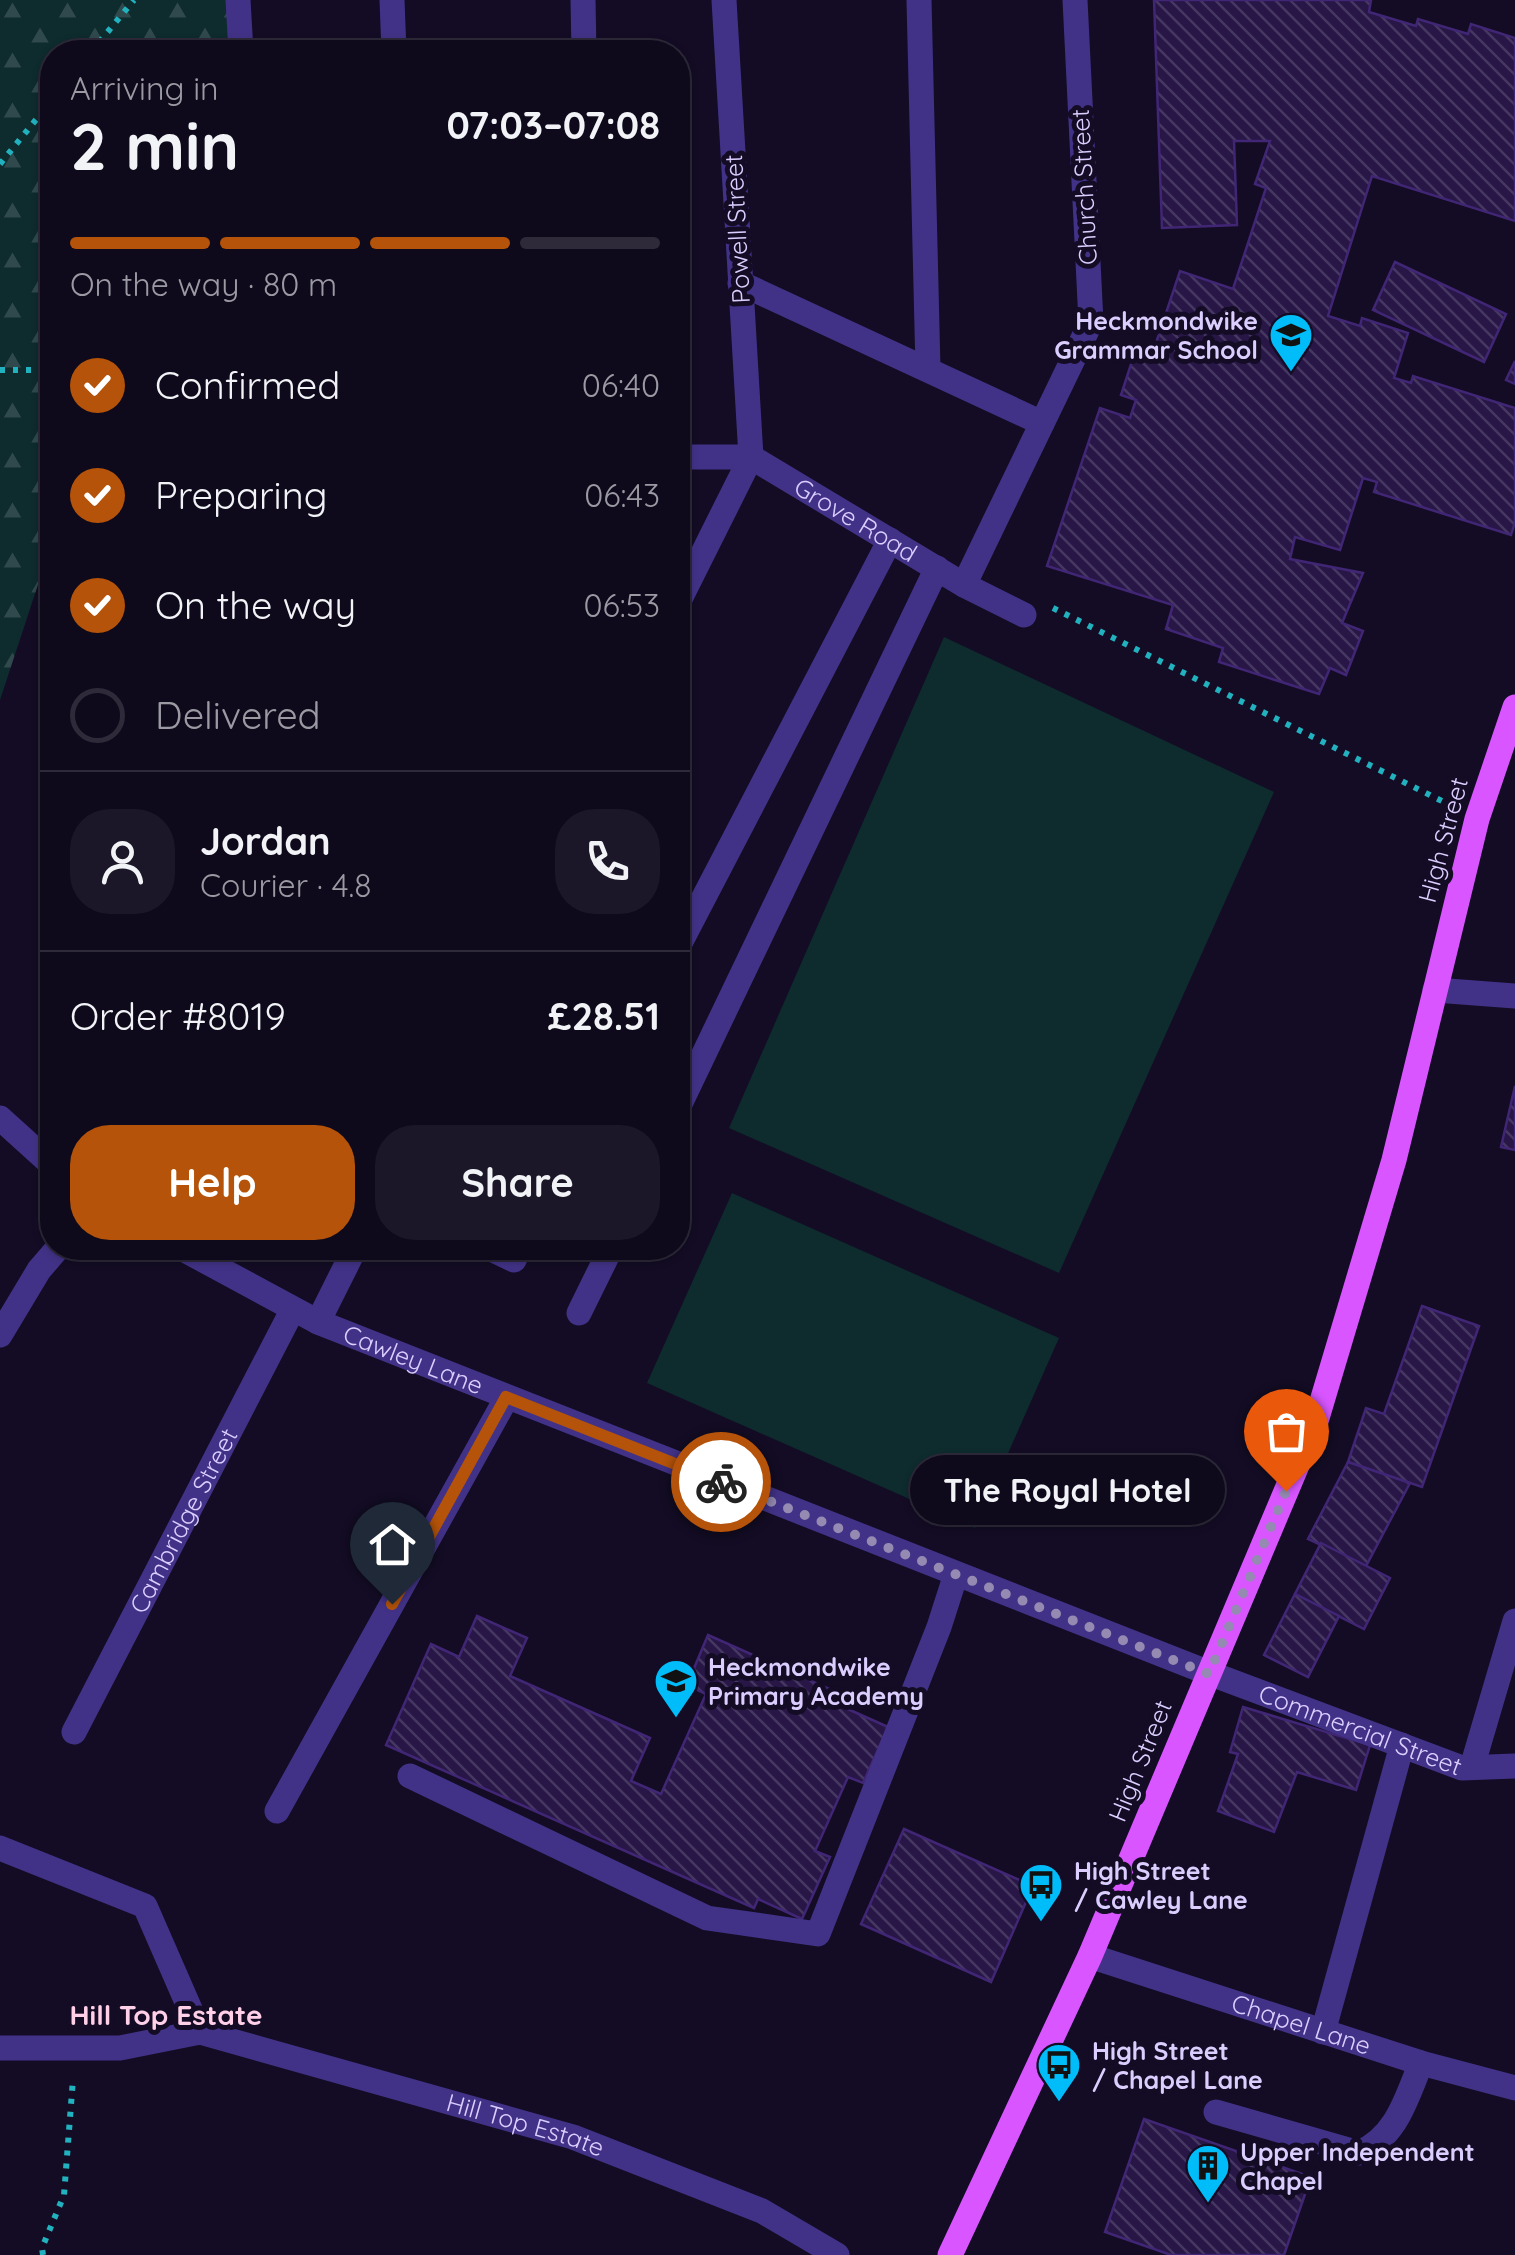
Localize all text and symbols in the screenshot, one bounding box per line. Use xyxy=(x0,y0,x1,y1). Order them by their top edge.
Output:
text: Arriving in xyxy=(70,68,219,108)
text: 07:03–07:08 xyxy=(446,101,660,149)
text: 2 min xyxy=(70,105,239,186)
street label: Church Street xyxy=(1064,108,1103,266)
street label: Powell Street xyxy=(717,154,756,304)
text: On the way · 80 m xyxy=(70,264,337,304)
place label: Heckmondwike Grammar School xyxy=(1054,305,1258,365)
school or university icon: Heckmondwike Grammar School xyxy=(1268,312,1314,373)
icon: check xyxy=(70,358,125,413)
text: Confirmed xyxy=(155,361,340,409)
text: 06:40 xyxy=(582,365,660,405)
icon: check xyxy=(70,468,125,523)
text: Preparing xyxy=(155,471,327,519)
street label: Grove Road xyxy=(789,471,923,568)
text: 06:43 xyxy=(584,475,660,515)
icon: check xyxy=(70,578,125,633)
text: On the way xyxy=(155,581,356,629)
text: 06:53 xyxy=(584,585,660,625)
text: Delivered xyxy=(155,691,321,739)
street label: High Street xyxy=(1411,774,1474,906)
button: person xyxy=(70,809,175,914)
button: phone xyxy=(555,809,660,914)
text: Jordan xyxy=(200,817,331,865)
text: Courier · 4.8 xyxy=(200,865,372,905)
text: Order #8019 xyxy=(70,992,286,1040)
text: £28.51 xyxy=(548,992,660,1040)
button: Help xyxy=(70,1125,355,1240)
button: Share xyxy=(375,1125,660,1240)
street label: Cawley Lane xyxy=(339,1318,488,1401)
pin xyxy=(1244,1389,1329,1492)
icon: bag xyxy=(1259,1404,1314,1459)
street label: Cambridge Street xyxy=(122,1423,244,1618)
courier xyxy=(671,1432,771,1532)
icon: bike xyxy=(694,1455,749,1510)
callout: The Royal Hotel xyxy=(911,1456,1226,1526)
text: The Royal Hotel xyxy=(943,1470,1192,1510)
pin xyxy=(350,1502,435,1605)
icon: home xyxy=(365,1517,420,1572)
place label: Heckmondwike Primary Academy xyxy=(708,1651,924,1711)
school or university icon: Heckmondwike Primary Academy xyxy=(653,1658,699,1719)
street label: Commercial Street xyxy=(1255,1677,1466,1782)
street label: High Street xyxy=(1101,1696,1178,1826)
place label: High Street / Cawley Lane xyxy=(1074,1855,1248,1915)
bus stop icon: High Street / Cawley Lane xyxy=(1018,1862,1064,1923)
street label: Chapel Lane xyxy=(1228,1987,1375,2061)
district label: Hill Top Estate xyxy=(69,1997,263,2032)
place label: High Street / Chapel Lane xyxy=(1092,2035,1263,2095)
bus stop icon: High Street / Chapel Lane xyxy=(1036,2042,1082,2103)
street label: Hill Top Estate xyxy=(443,2086,609,2163)
place label: Upper Independent Chapel xyxy=(1240,2136,1475,2196)
building icon: Upper Independent Chapel xyxy=(1185,2143,1231,2204)

